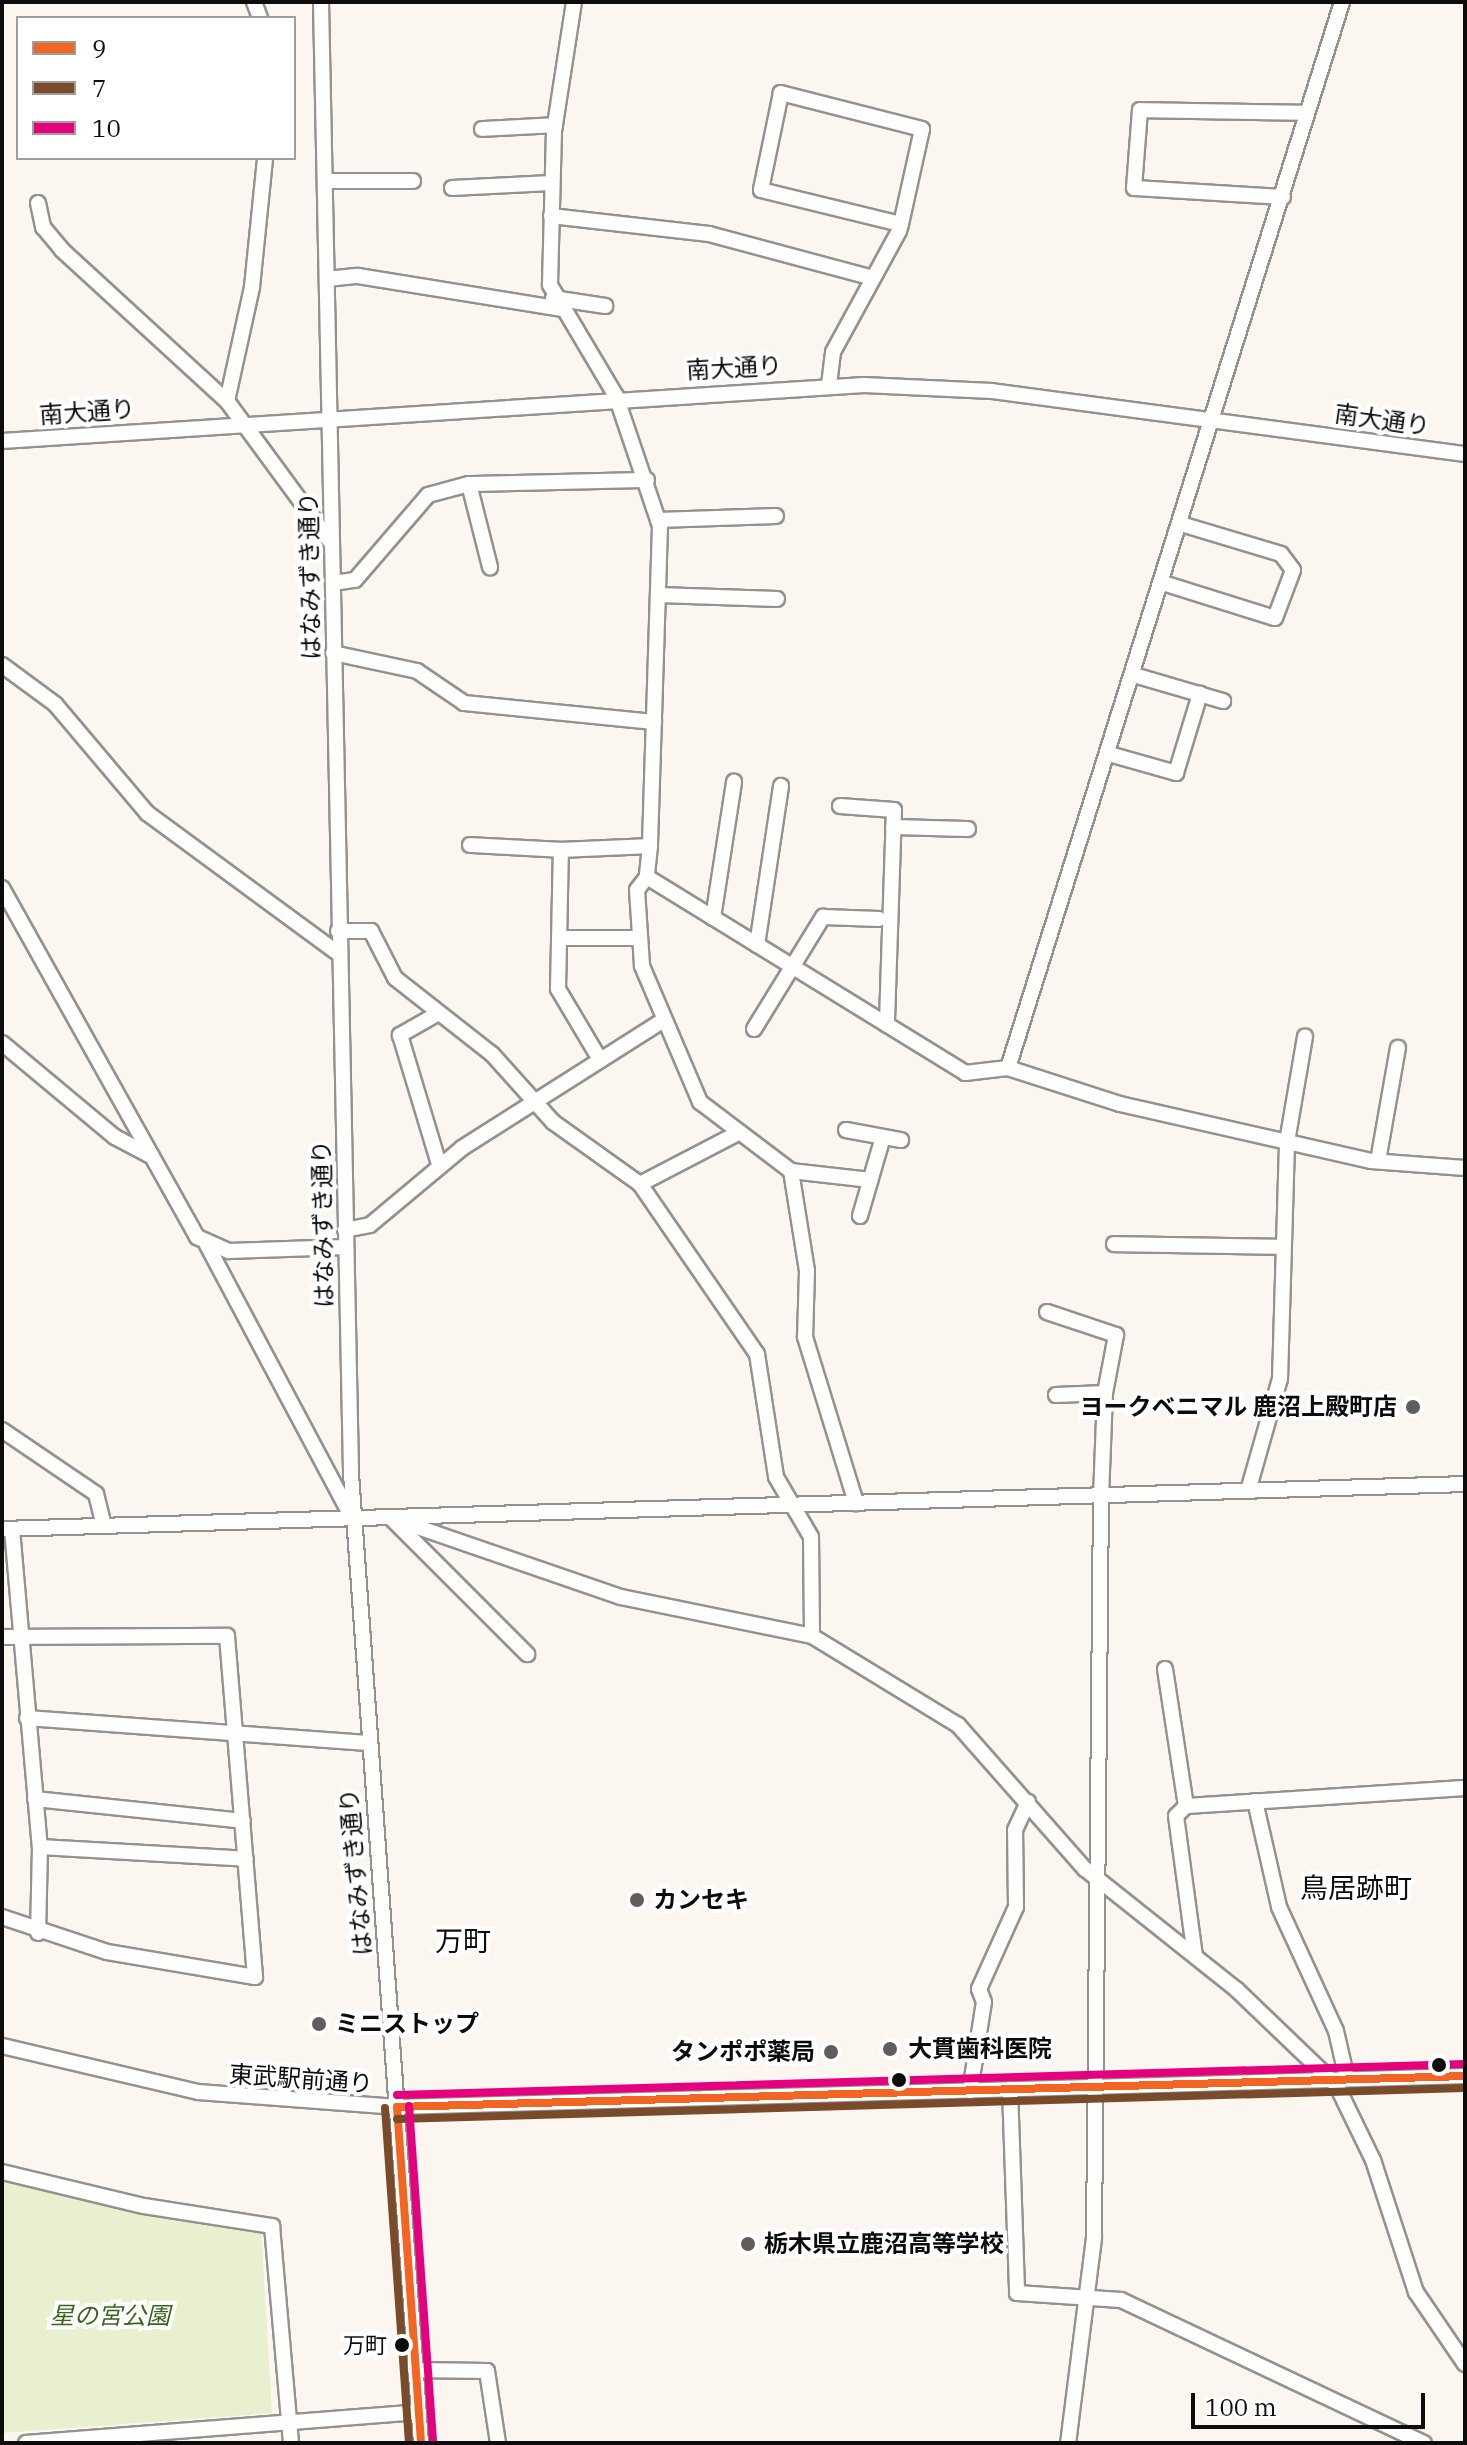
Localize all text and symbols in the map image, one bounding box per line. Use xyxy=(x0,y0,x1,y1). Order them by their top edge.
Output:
legend xyxy=(16,16,296,160)
text: 9 xyxy=(92,32,106,64)
text: 7 xyxy=(92,72,106,104)
text: 10 xyxy=(92,112,121,144)
street label: 南大通り xyxy=(685,351,783,385)
street label: 南大通り xyxy=(38,394,136,430)
street label: 南大通り xyxy=(1332,399,1432,441)
street label: はなみずき通り xyxy=(294,492,326,660)
street label: はなみずき通り xyxy=(307,1140,339,1308)
place label: ヨークベニマル 鹿沼上殿町店 xyxy=(1079,1393,1397,1421)
marker: ヨークベニマル 鹿沼上殿町店 xyxy=(1404,1398,1422,1416)
street label: はなみずき通り xyxy=(334,1787,378,1957)
district label: 鳥居跡町 xyxy=(1300,1871,1412,1905)
place label: カンセキ xyxy=(653,1886,749,1914)
marker: カンセキ xyxy=(628,1891,646,1909)
district label: 万町 xyxy=(435,1924,491,1958)
place label: ミニストップ xyxy=(335,2010,479,2038)
marker: ミニストップ xyxy=(310,2015,328,2033)
place label: 大貫歯科医院 xyxy=(908,2035,1052,2063)
place label: タンポポ薬局 xyxy=(671,2038,815,2066)
marker: 大貫歯科医院 xyxy=(879,2038,901,2060)
marker: タンポポ薬局 xyxy=(822,2043,840,2061)
unlabelled marker xyxy=(1431,2057,1447,2073)
street label: 東武駅前通り xyxy=(228,2060,374,2098)
unlabelled marker xyxy=(891,2072,907,2088)
place label: 栃木県立鹿沼高等学校 xyxy=(764,2230,1004,2258)
marker: 栃木県立鹿沼高等学校 xyxy=(739,2235,757,2253)
park label: 星の宮公園 xyxy=(50,2302,170,2330)
place label: 万町 xyxy=(343,2332,387,2358)
marker: 万町 xyxy=(394,2337,410,2353)
scale bar xyxy=(1195,2377,1429,2427)
text: 100 m xyxy=(1205,2391,1277,2423)

